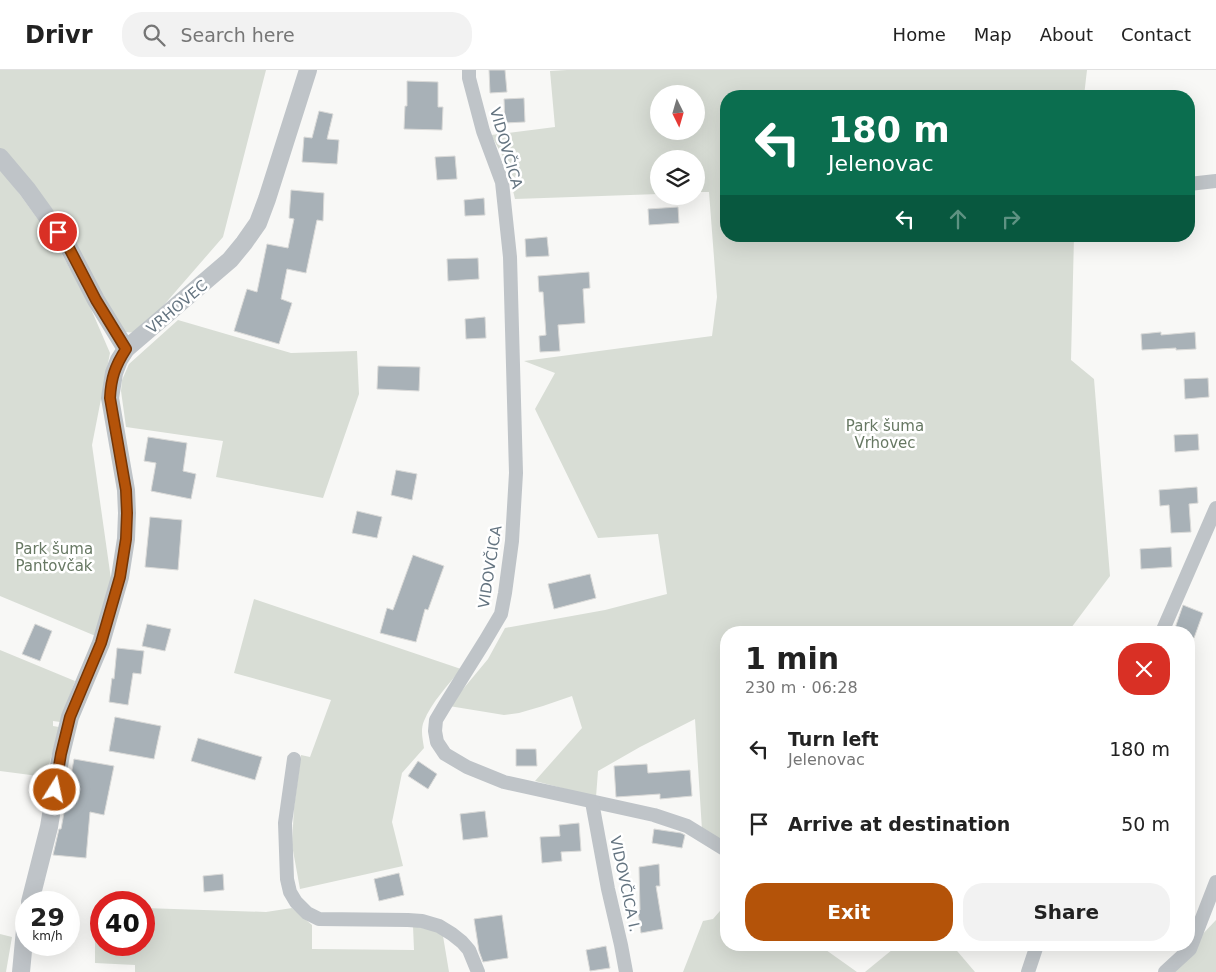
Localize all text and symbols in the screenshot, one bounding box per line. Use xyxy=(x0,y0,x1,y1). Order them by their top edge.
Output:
search box xyxy=(122,12,472,57)
text: Drivr xyxy=(25,21,92,49)
icon: search xyxy=(140,21,168,49)
text: Search here xyxy=(180,24,295,46)
text: Home xyxy=(893,24,946,45)
text: Map xyxy=(974,24,1012,45)
text: About xyxy=(1040,24,1093,45)
text: Contact xyxy=(1121,24,1191,45)
north arrow xyxy=(650,85,705,140)
map controls xyxy=(650,85,705,205)
street label: VIDOVČICA xyxy=(486,105,527,191)
icon: left xyxy=(745,110,810,175)
text: 180 m xyxy=(828,110,950,150)
button: layers xyxy=(650,150,705,205)
text: Jelenovac xyxy=(828,151,934,176)
icon: left xyxy=(891,205,919,233)
icon: ahead xyxy=(944,205,972,233)
icon: right xyxy=(997,205,1025,233)
pin xyxy=(37,211,79,253)
icon: arrive xyxy=(44,218,72,246)
street label: VRHOVEC xyxy=(143,276,211,338)
park label: Park šuma Vrhovec xyxy=(846,417,924,452)
street label: VIDOVČICA xyxy=(474,523,506,610)
park label: Park šuma Pantovčak xyxy=(15,540,93,575)
text: 1 min xyxy=(745,641,839,676)
button: close xyxy=(1118,643,1170,695)
text: 230 m · 06:28 xyxy=(745,678,858,697)
text: Turn left xyxy=(788,728,879,750)
icon: left xyxy=(745,735,773,763)
text: 180 m xyxy=(1109,738,1170,760)
text: Jelenovac xyxy=(788,750,865,769)
position arrow xyxy=(28,763,80,815)
icon: arrive xyxy=(745,810,773,838)
text: Arrive at destination xyxy=(788,813,1010,835)
text: 50 m xyxy=(1121,813,1170,835)
street label: VIDOVČICA I. xyxy=(606,834,645,934)
button: Exit xyxy=(745,883,953,941)
button: Share xyxy=(963,883,1170,941)
speed limit sign: 40 xyxy=(90,891,155,956)
text: 29 xyxy=(30,903,65,932)
text: km/h xyxy=(32,929,63,943)

